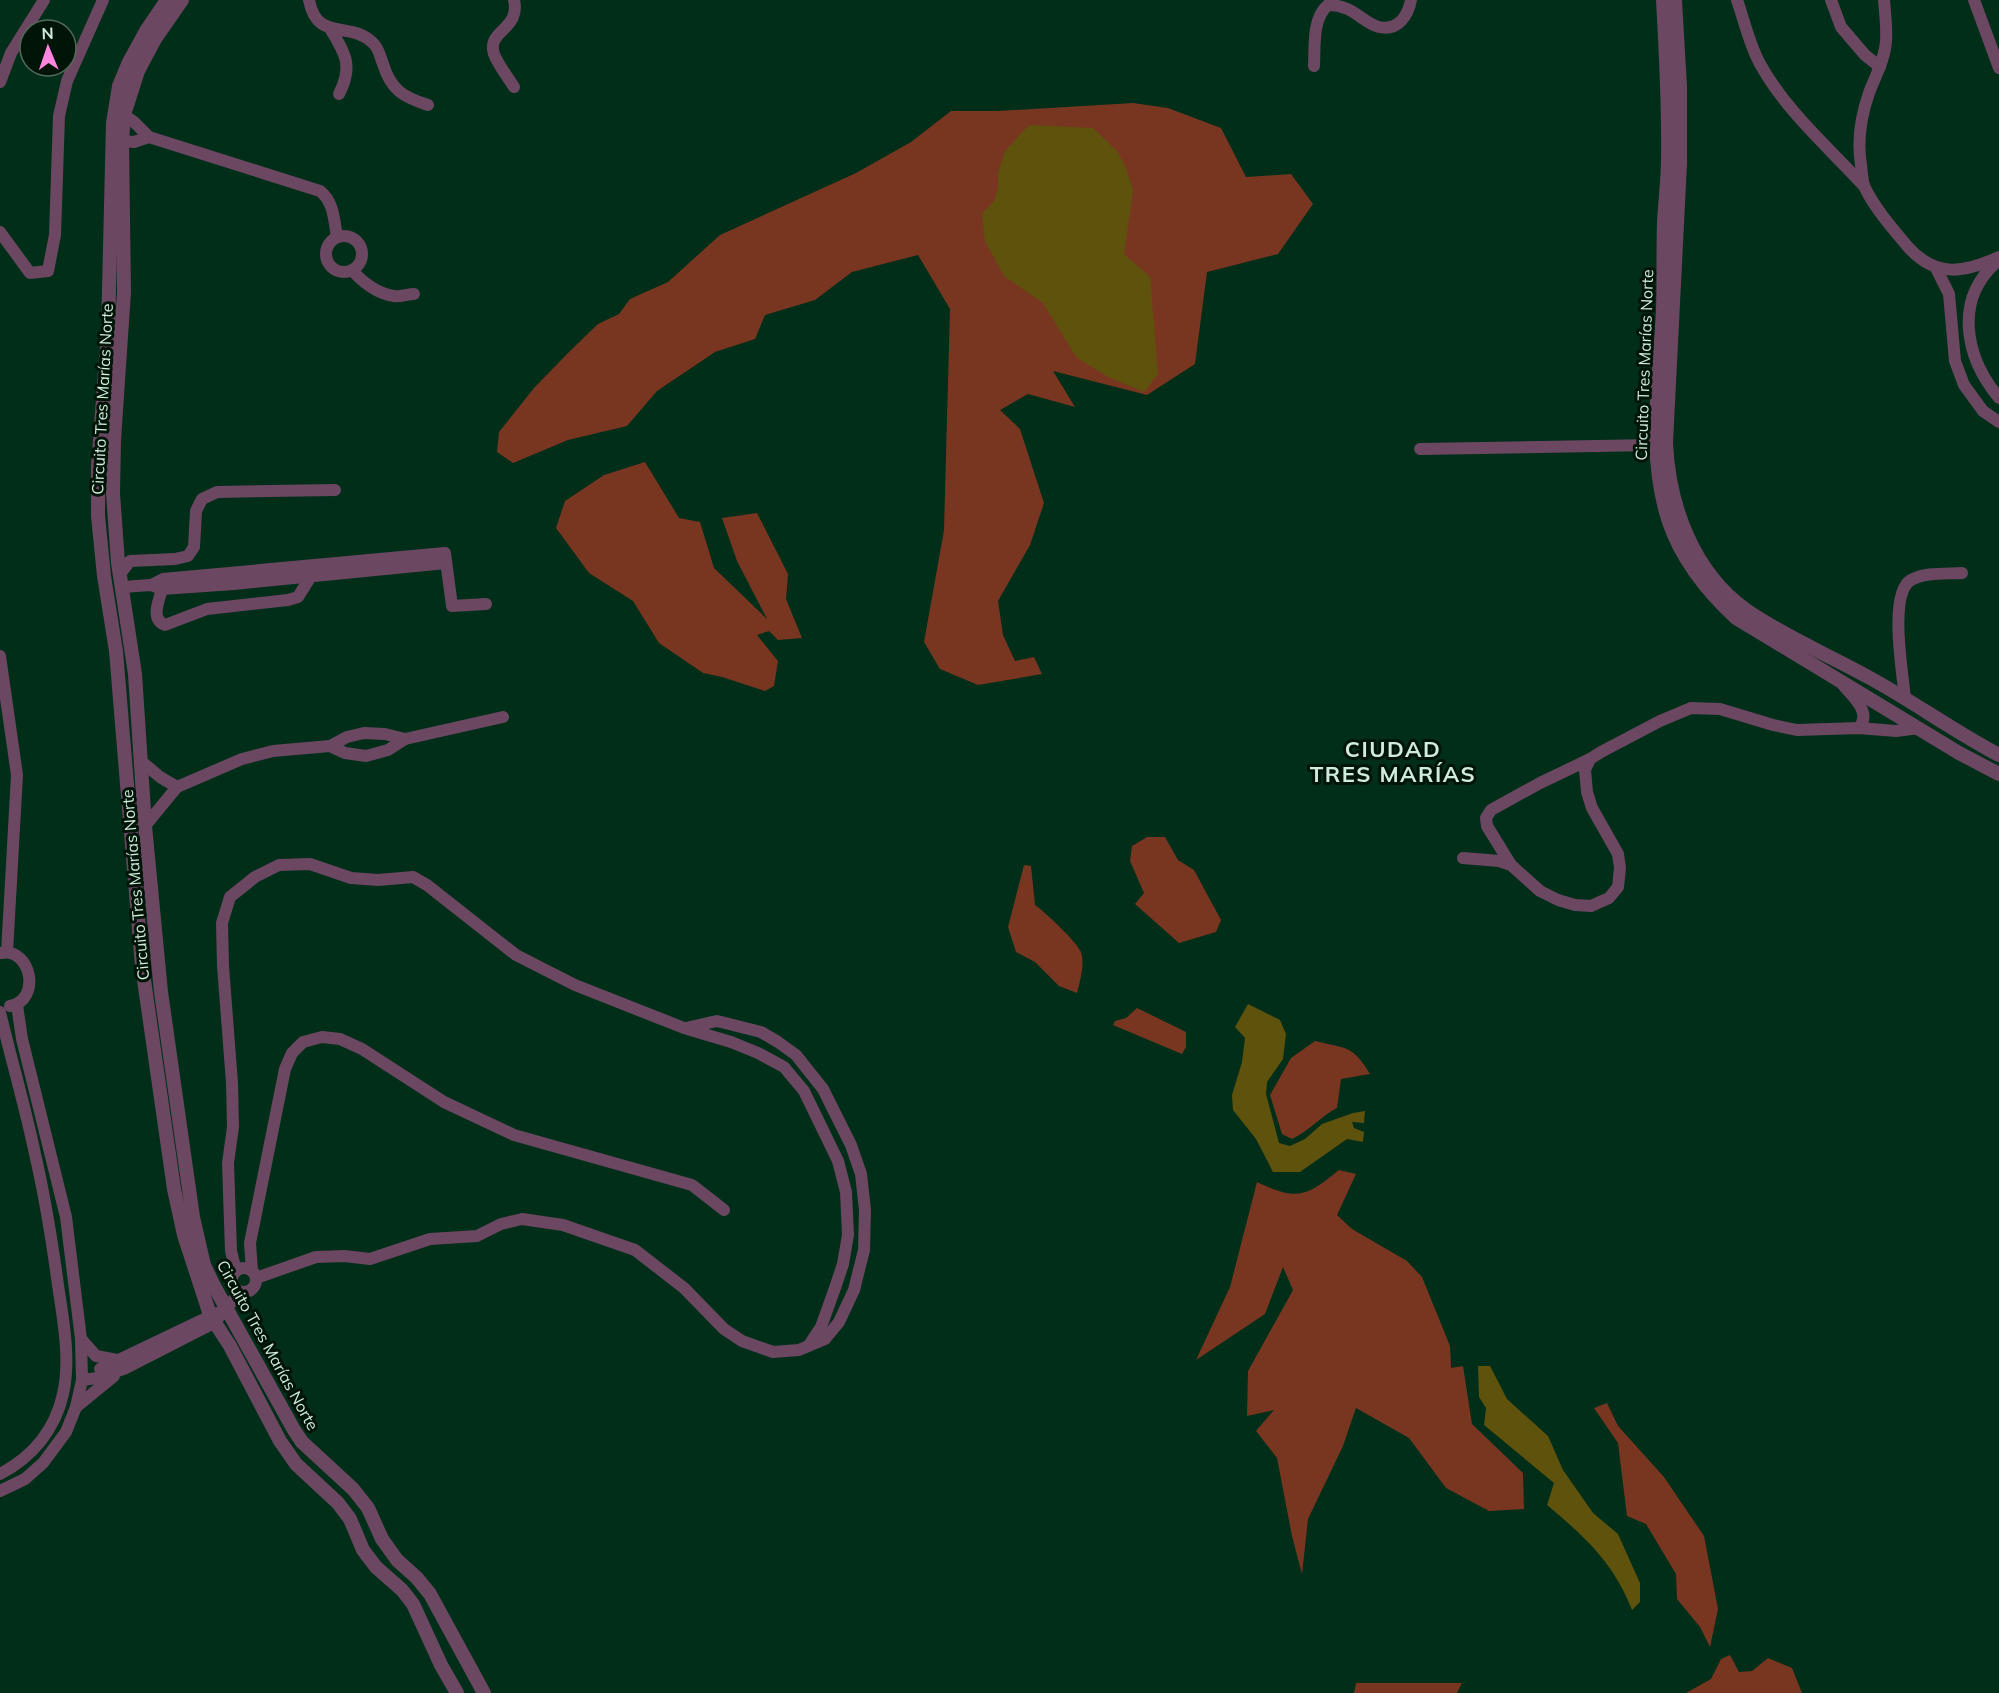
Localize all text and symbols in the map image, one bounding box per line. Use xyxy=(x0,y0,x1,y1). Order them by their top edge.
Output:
north arrow xyxy=(18,18,78,78)
text: N xyxy=(41,23,54,43)
street label: Circuito Tres Marías Norte xyxy=(1631,269,1657,461)
street label: Circuito Tres Marías Norte xyxy=(87,303,117,495)
district label: CIUDAD TRES MARÍAS xyxy=(1310,735,1476,788)
street label: Circuito Tres Marías Norte xyxy=(117,789,153,981)
street label: Circuito Tres Marías Norte xyxy=(213,1256,323,1434)

